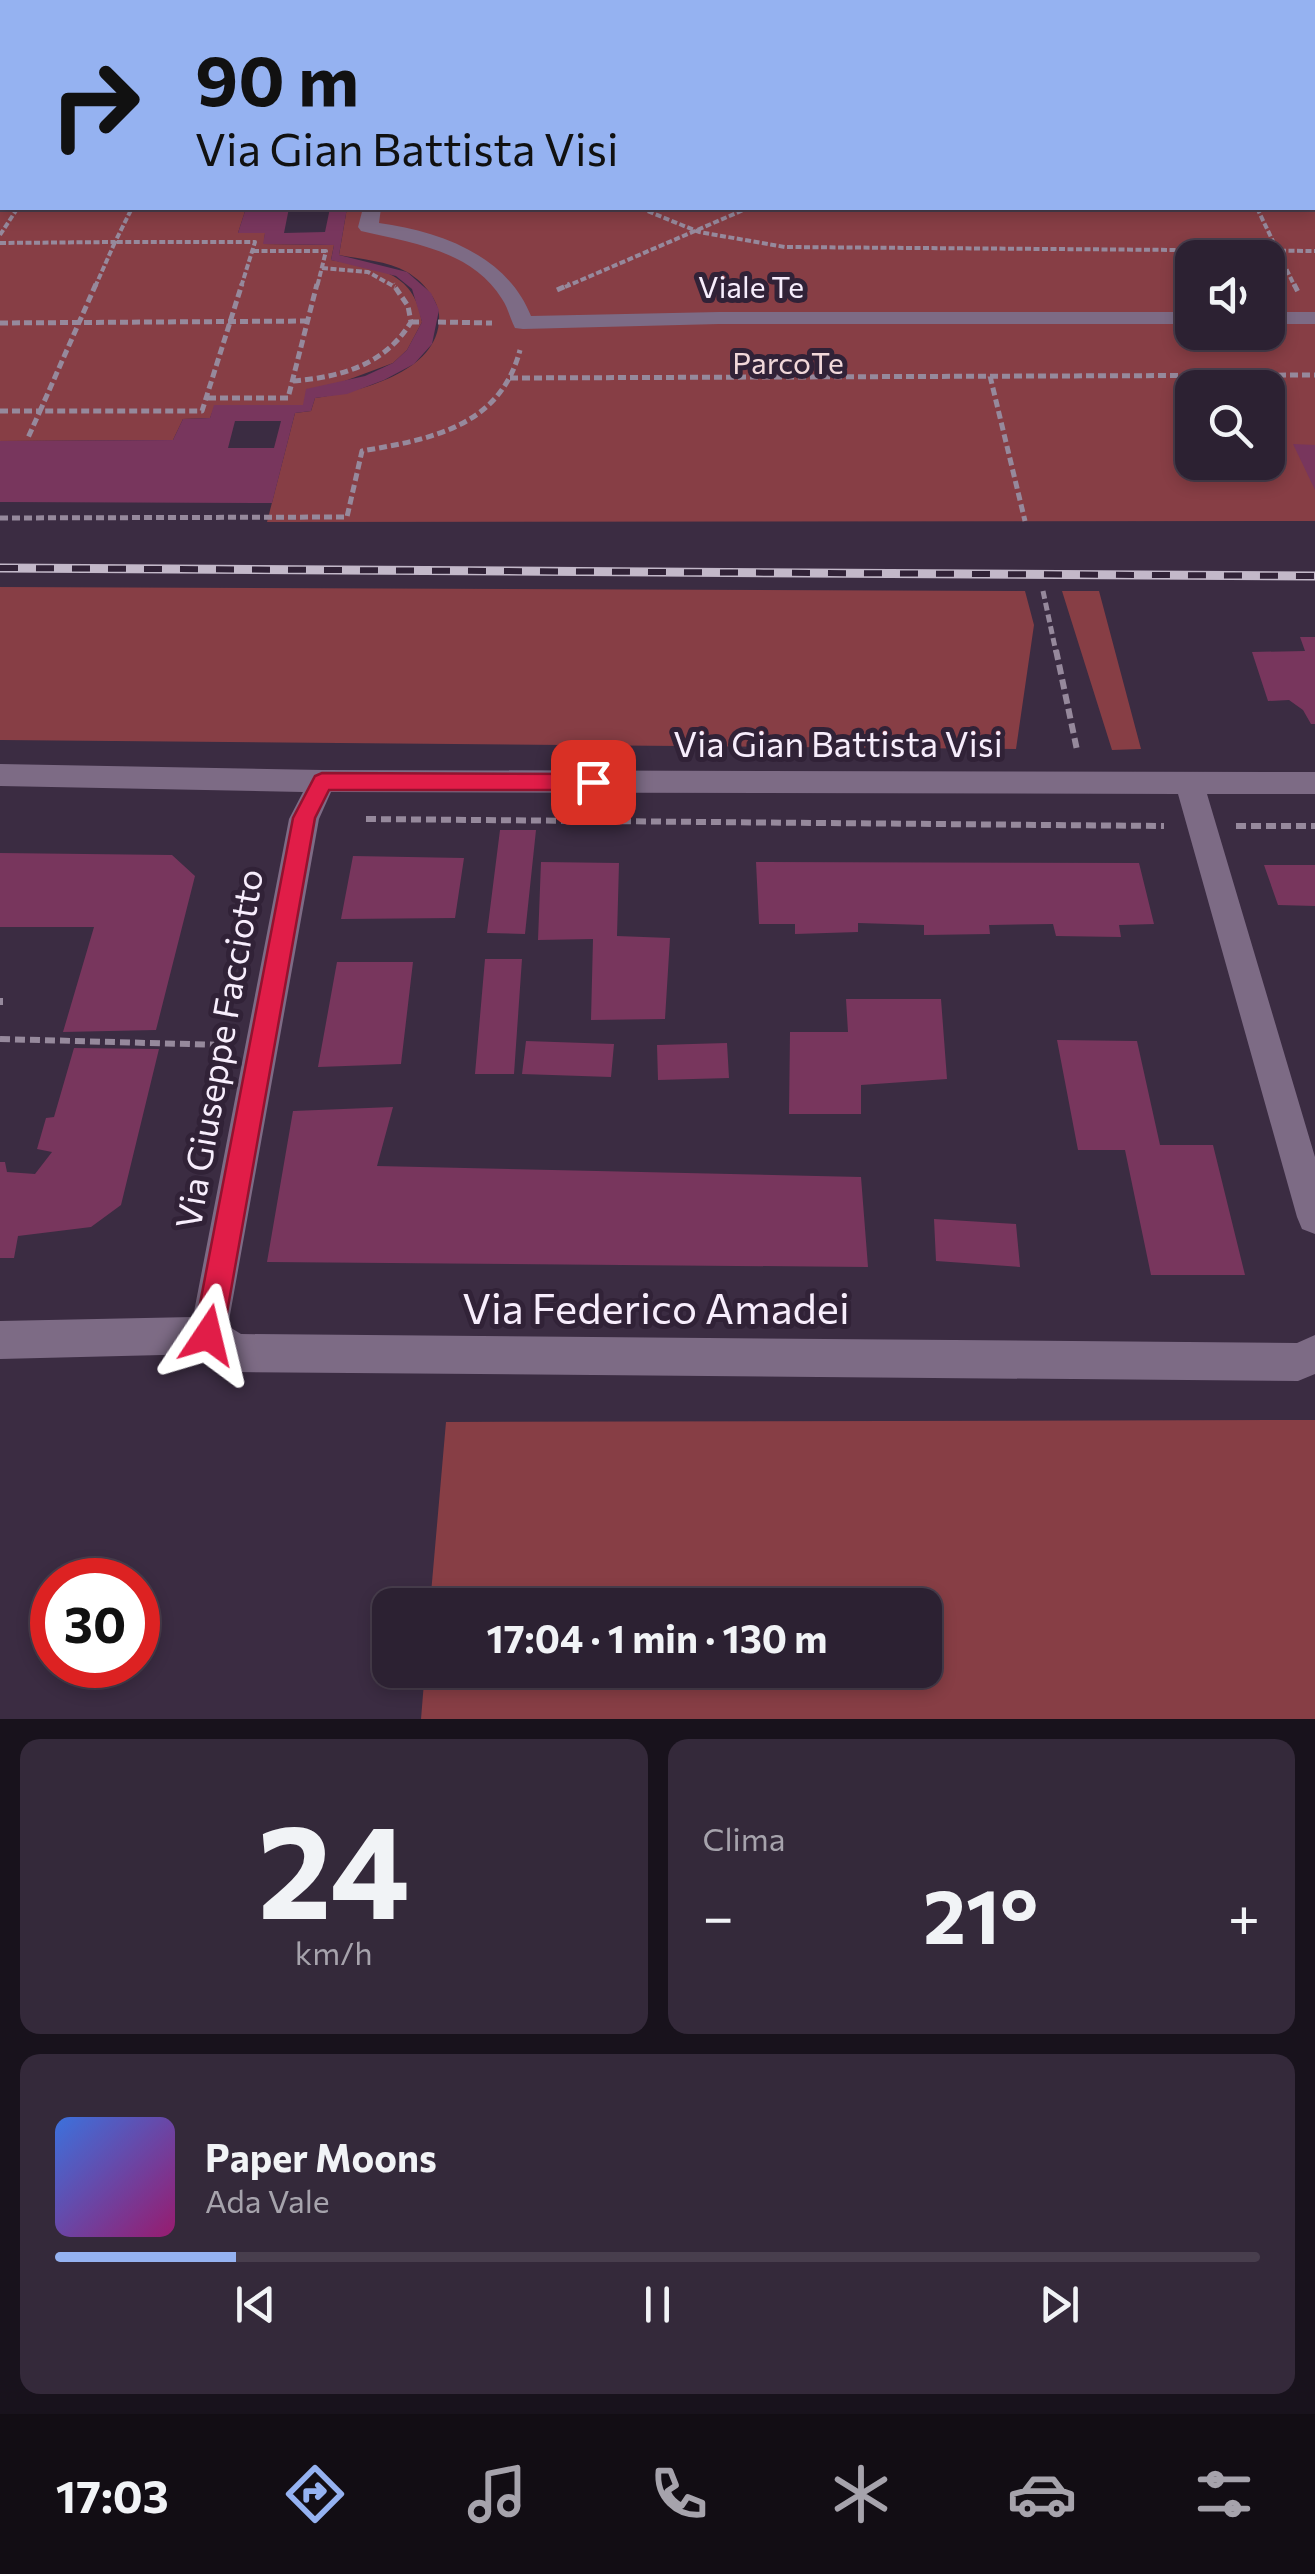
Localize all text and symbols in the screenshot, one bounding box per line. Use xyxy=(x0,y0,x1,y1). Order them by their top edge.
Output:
text: 90 m xyxy=(195,35,359,120)
icon: right xyxy=(30,40,160,170)
text: Via Gian Battista Visi xyxy=(195,120,619,175)
map controls xyxy=(1175,240,1285,480)
button: sound xyxy=(1175,240,1285,350)
street label: Viale Te xyxy=(698,267,804,304)
park label: ParcoTe xyxy=(732,343,844,380)
button: search xyxy=(1175,370,1285,480)
street label: Via Gian Battista Visi xyxy=(673,721,1003,764)
pin xyxy=(551,740,636,825)
icon: arrive xyxy=(566,755,621,810)
street label: Via Giuseppe Facciotto xyxy=(165,865,270,1232)
street label: Via Federico Amadei xyxy=(462,1281,850,1333)
position arrow xyxy=(156,1283,260,1387)
speed limit sign: 30 xyxy=(30,1558,160,1688)
text: 17:04 · 1 min · 130 m xyxy=(487,1614,828,1661)
text: 24 xyxy=(258,1787,410,1946)
text: Clima xyxy=(703,1818,785,1858)
text: 21° xyxy=(923,1868,1038,1959)
text: − xyxy=(703,1881,734,1948)
text: + xyxy=(1228,1881,1260,1948)
text: km/h xyxy=(295,1932,373,1972)
text: Paper Moons xyxy=(205,2133,437,2180)
text: Ada Vale xyxy=(205,2180,330,2220)
icon: previous xyxy=(228,2277,283,2332)
icon: pause xyxy=(630,2277,685,2332)
icon: next xyxy=(1032,2277,1087,2332)
icon: directions xyxy=(280,2459,350,2529)
icon: music xyxy=(462,2459,532,2529)
icon: phone xyxy=(644,2459,714,2529)
icon: climate xyxy=(826,2459,896,2529)
icon: car xyxy=(1007,2459,1077,2529)
icon: filters xyxy=(1189,2459,1259,2529)
text: 17:03 xyxy=(56,2467,169,2522)

